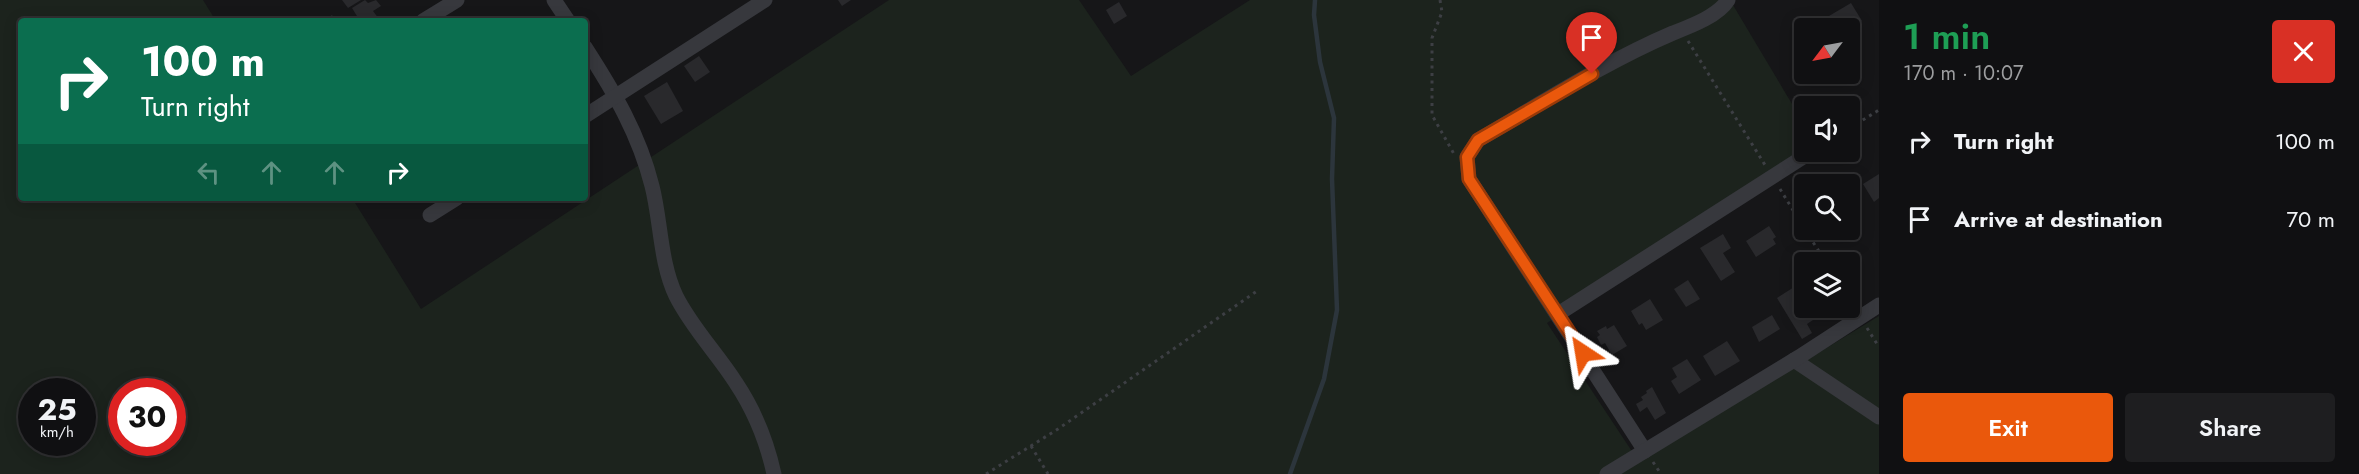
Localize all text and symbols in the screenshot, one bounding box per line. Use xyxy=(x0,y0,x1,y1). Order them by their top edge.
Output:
text: 1 min xyxy=(1903,10,1990,62)
pin xyxy=(1566,12,1617,74)
north arrow xyxy=(1794,18,1860,84)
map controls xyxy=(1794,18,1860,318)
button: close xyxy=(2272,20,2335,83)
icon: arrive xyxy=(1575,21,1608,54)
text: 100 m xyxy=(141,31,265,92)
icon: right xyxy=(42,42,120,120)
text: 170 m · 10:07 xyxy=(1903,59,2024,88)
text: Turn right xyxy=(141,87,249,126)
button: sound xyxy=(1794,96,1860,162)
icon: right xyxy=(1903,125,1936,158)
text: Turn right xyxy=(1954,125,2054,157)
text: 100 m xyxy=(2275,125,2335,157)
icon: left xyxy=(192,156,225,189)
icon: ahead xyxy=(255,156,288,189)
icon: ahead xyxy=(318,156,351,189)
icon: right xyxy=(381,156,414,189)
button: search xyxy=(1794,174,1860,240)
icon: arrive xyxy=(1903,203,1936,236)
text: Arrive at destination xyxy=(1954,203,2163,235)
text: 70 m xyxy=(2286,203,2335,235)
button: layers xyxy=(1794,252,1860,318)
position arrow xyxy=(1551,321,1615,385)
speed limit sign: 30 xyxy=(108,378,186,456)
text: 25 xyxy=(37,388,77,431)
button: Exit xyxy=(1903,393,2113,462)
button: Share xyxy=(2125,393,2335,462)
text: km/h xyxy=(40,421,74,443)

